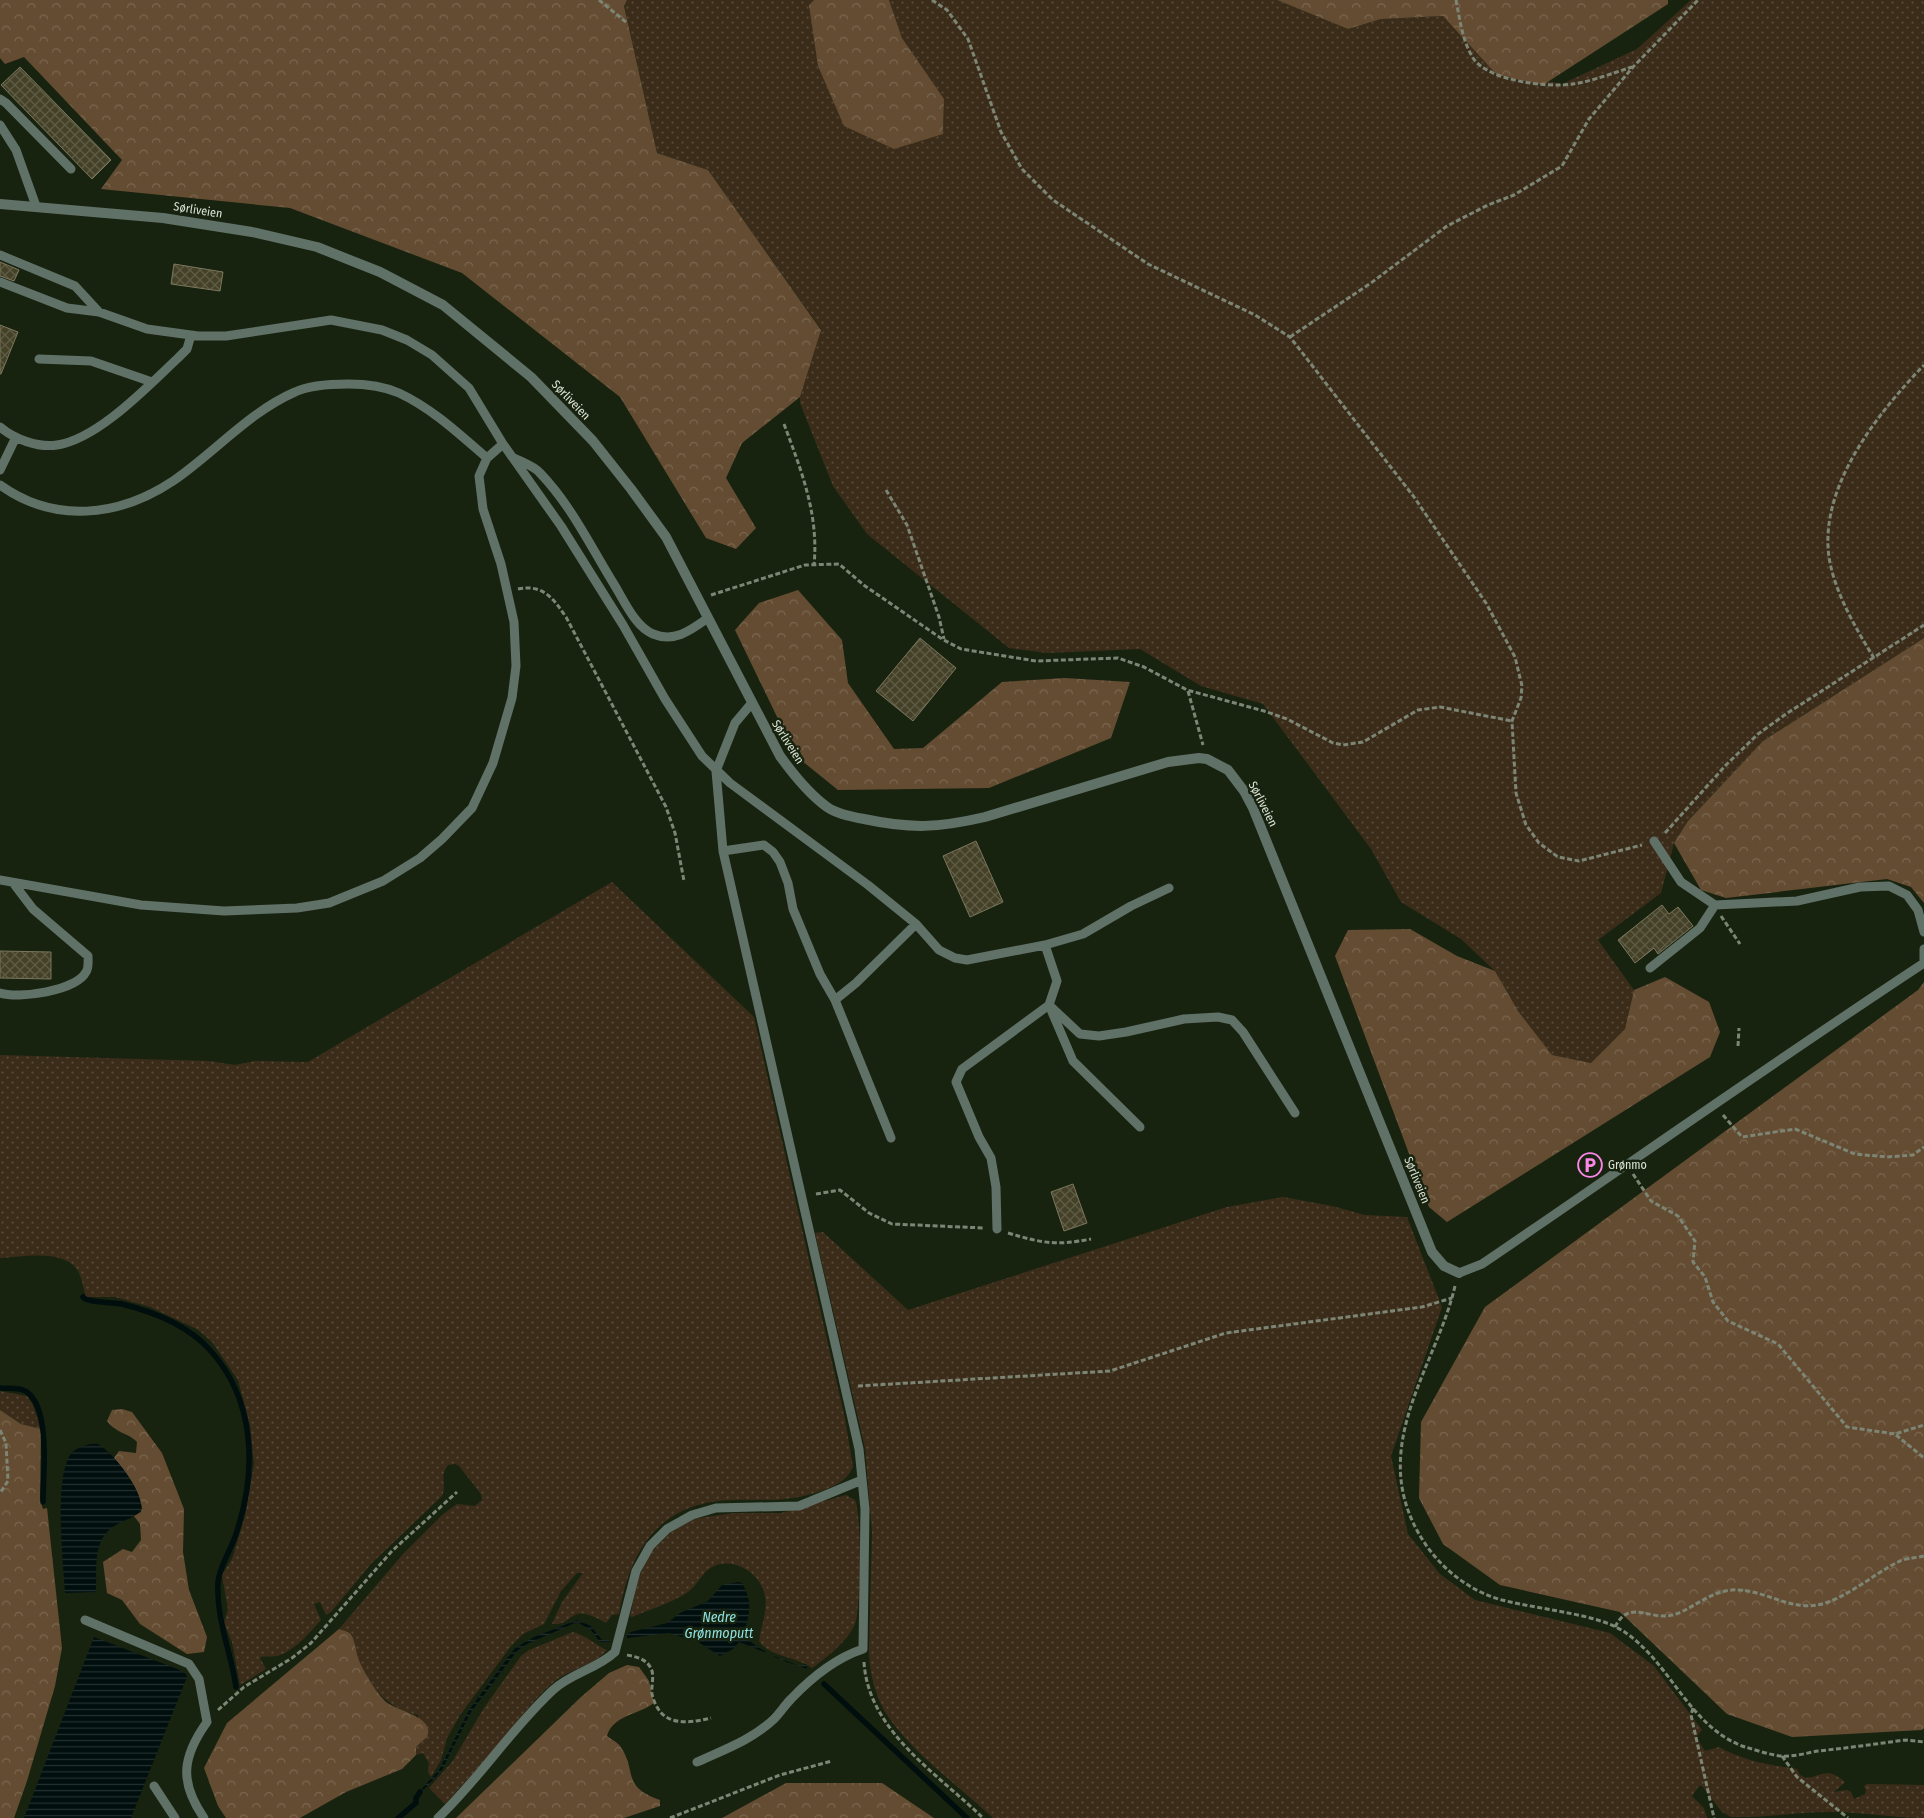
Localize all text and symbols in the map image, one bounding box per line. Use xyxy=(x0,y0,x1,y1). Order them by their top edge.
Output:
street label: Sørliveien xyxy=(173,199,223,221)
street label: Sørliveien xyxy=(549,377,593,423)
street label: Sørliveien xyxy=(769,717,807,767)
street label: Sørliveien xyxy=(1246,779,1280,829)
parking icon: Grønmo xyxy=(1577,1152,1603,1178)
street label: Sørliveien xyxy=(1401,1155,1433,1205)
place label: Grønmo xyxy=(1608,1158,1647,1172)
water label: Nedre Grønmoputt xyxy=(685,1609,754,1642)

